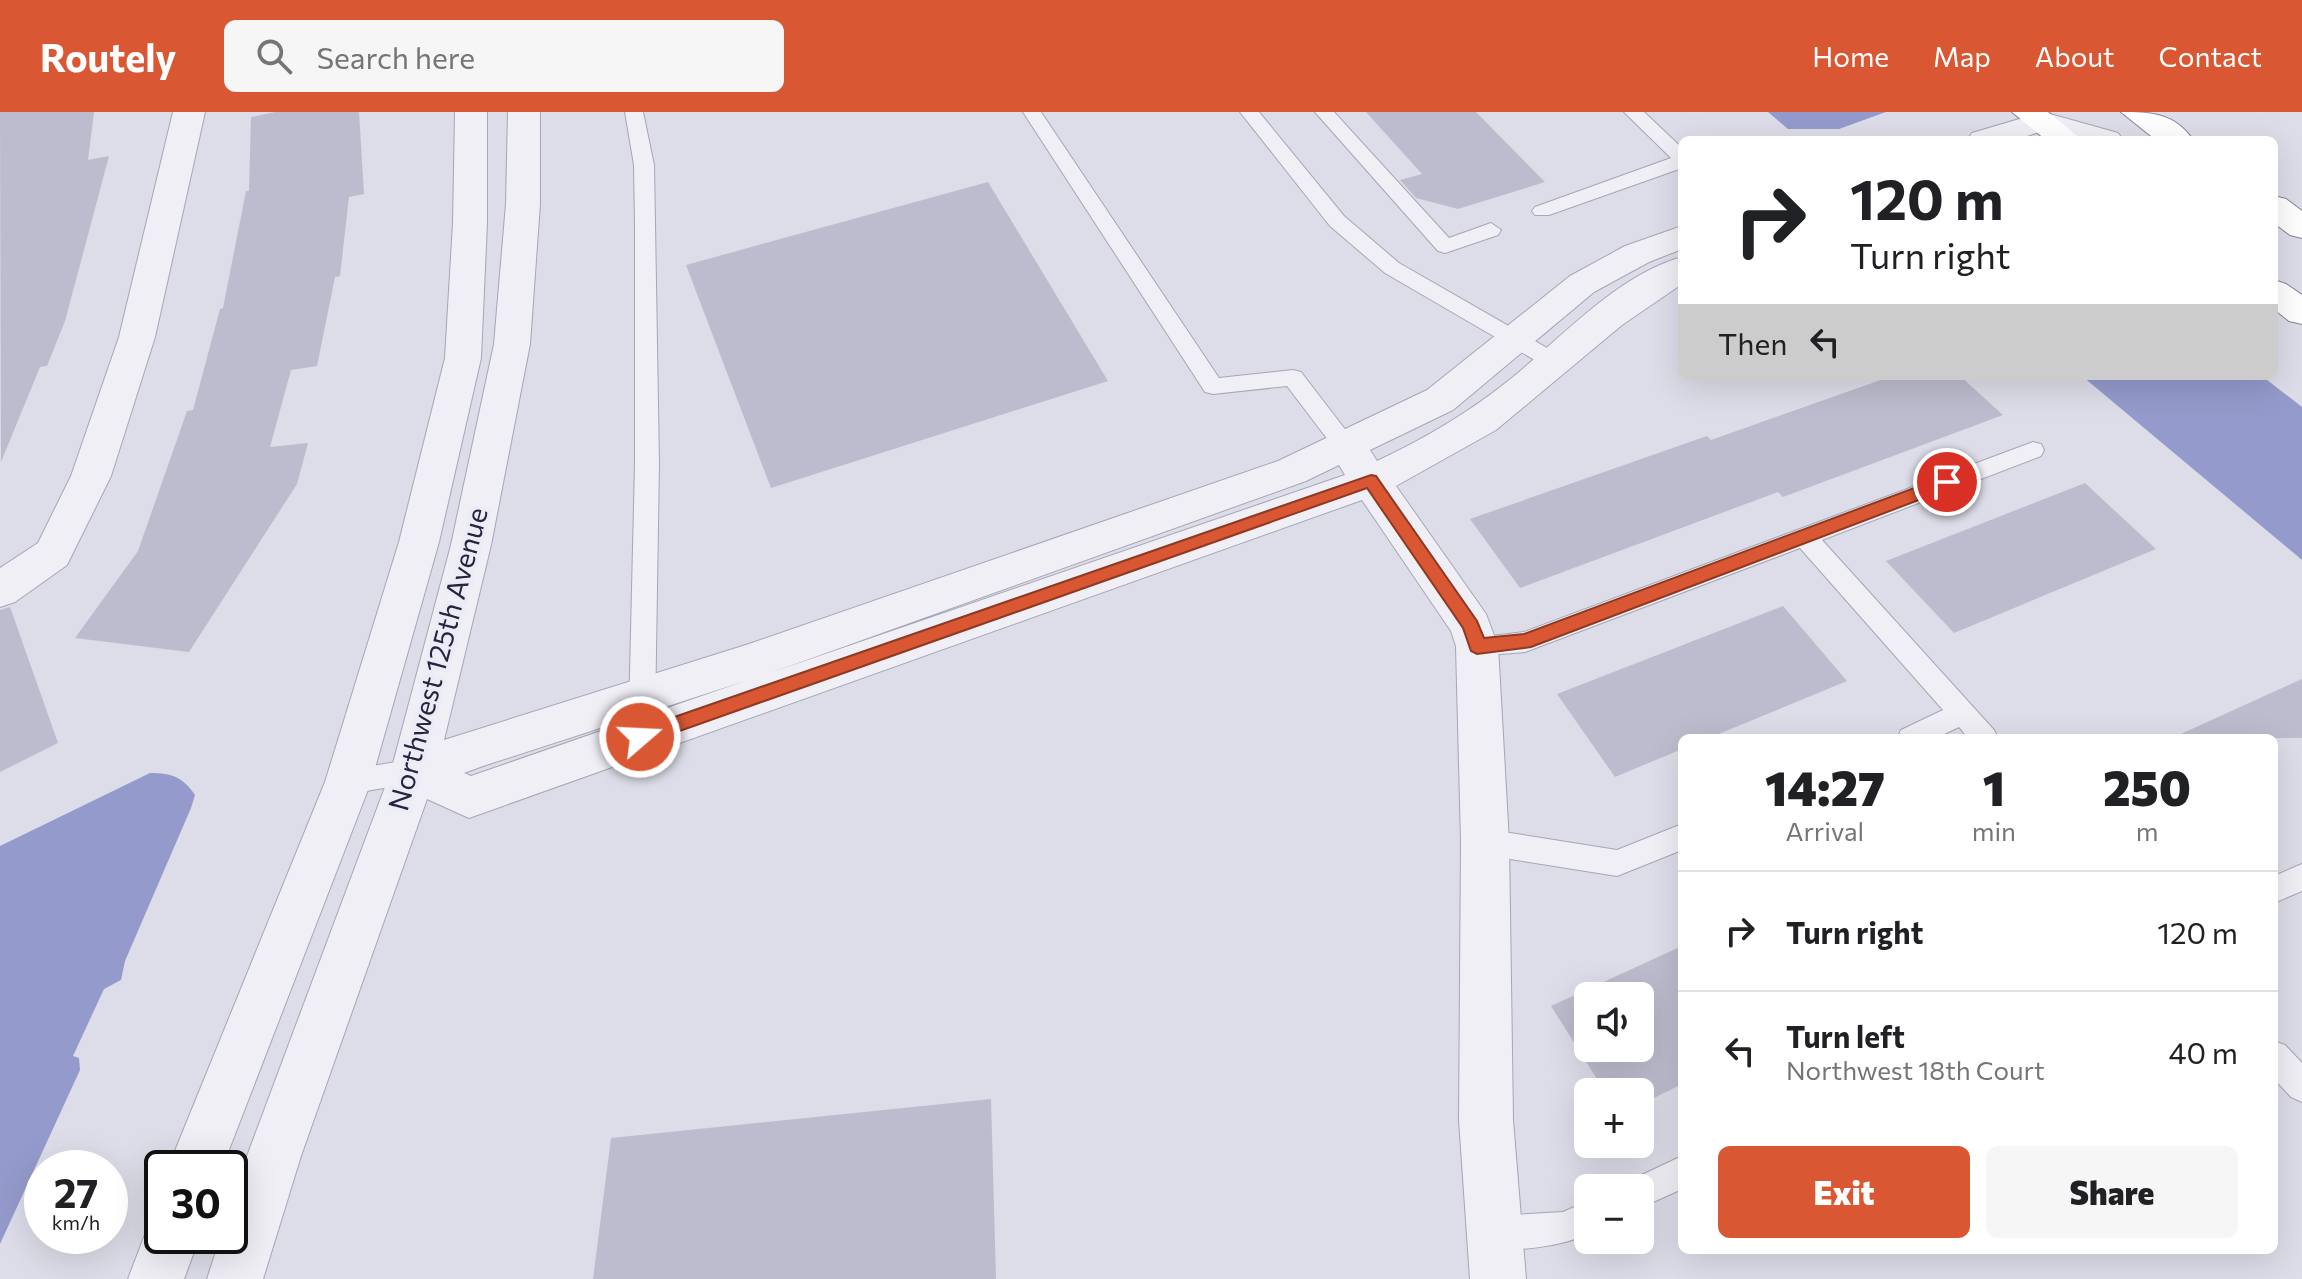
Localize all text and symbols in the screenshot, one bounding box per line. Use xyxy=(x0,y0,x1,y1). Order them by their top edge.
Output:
search box xyxy=(224,20,784,92)
text: Routely xyxy=(40,33,176,80)
icon: search xyxy=(252,34,296,78)
text: Search here xyxy=(316,38,475,75)
text: Home xyxy=(1812,39,1889,73)
text: Map xyxy=(1933,39,1991,73)
text: About xyxy=(2035,39,2115,73)
text: Contact xyxy=(2159,39,2262,73)
text: 120 m xyxy=(1850,163,2004,232)
icon: right xyxy=(1718,168,1822,272)
text: Turn right xyxy=(1850,232,2011,276)
icon: left xyxy=(1803,320,1847,364)
text: Then xyxy=(1718,324,1787,361)
pin xyxy=(1913,448,1981,516)
icon: arrive xyxy=(1925,460,1969,504)
street label: Northwest 125th Avenue xyxy=(380,504,494,814)
position arrow xyxy=(598,695,682,779)
text: 14:27 xyxy=(1765,757,1885,816)
text: 1 xyxy=(1983,757,2005,816)
text: 250 xyxy=(2103,757,2191,816)
text: Arrival xyxy=(1786,815,1864,846)
text: min xyxy=(1972,815,2016,846)
text: m xyxy=(2136,815,2158,846)
icon: right xyxy=(1718,909,1762,953)
text: Turn right xyxy=(1786,913,1923,950)
text: 120 m xyxy=(2157,913,2238,950)
map controls xyxy=(1574,982,1654,1254)
button: sound xyxy=(1574,982,1654,1062)
text: Turn left xyxy=(1786,1017,1905,1054)
icon: left xyxy=(1718,1029,1762,1073)
text: 40 m xyxy=(2169,1033,2238,1070)
text: Northwest 18th Court xyxy=(1786,1054,2045,1085)
button: + xyxy=(1574,1078,1654,1158)
button: Exit xyxy=(1718,1146,1970,1238)
button: Share xyxy=(1986,1146,2238,1238)
speed limit sign: 30 xyxy=(144,1150,248,1254)
text: 27 xyxy=(54,1167,98,1216)
button: − xyxy=(1574,1174,1654,1254)
text: km/h xyxy=(52,1210,100,1234)

